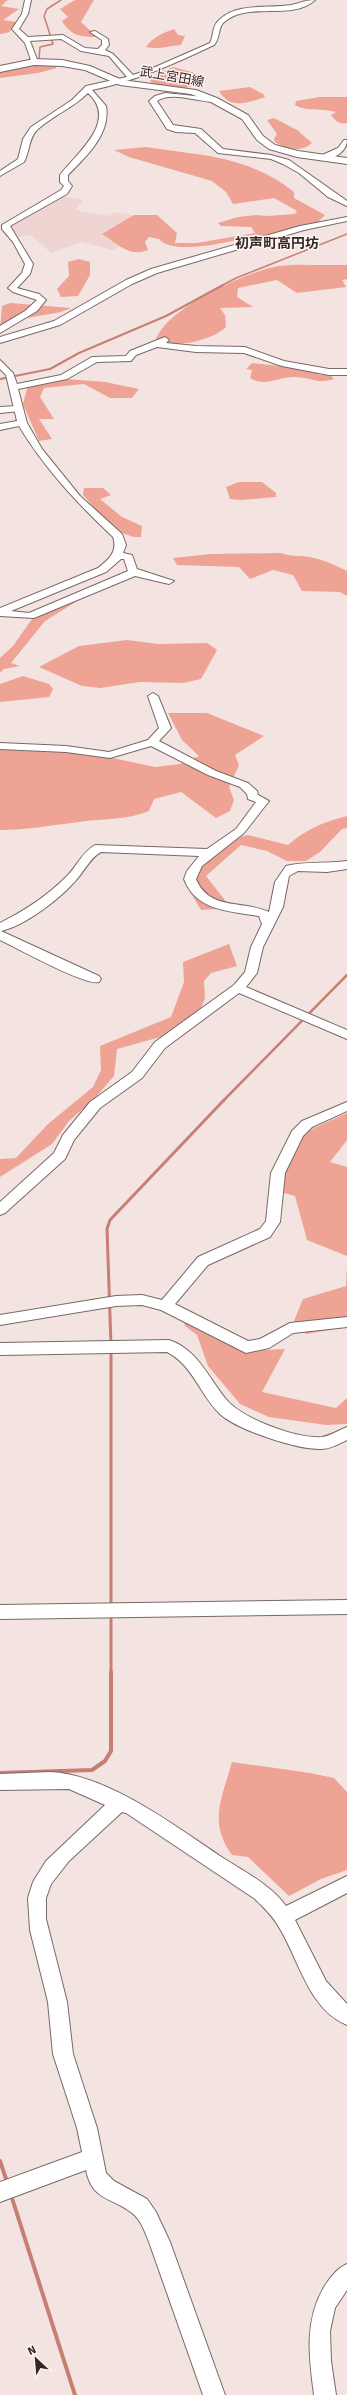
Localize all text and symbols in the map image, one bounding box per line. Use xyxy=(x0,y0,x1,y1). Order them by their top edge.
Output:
street label: 武上宮田線 xyxy=(139,63,205,91)
district label: 初声町高円坊 xyxy=(235,235,319,252)
north arrow xyxy=(16,2339,56,2379)
text: N xyxy=(26,2343,38,2358)

